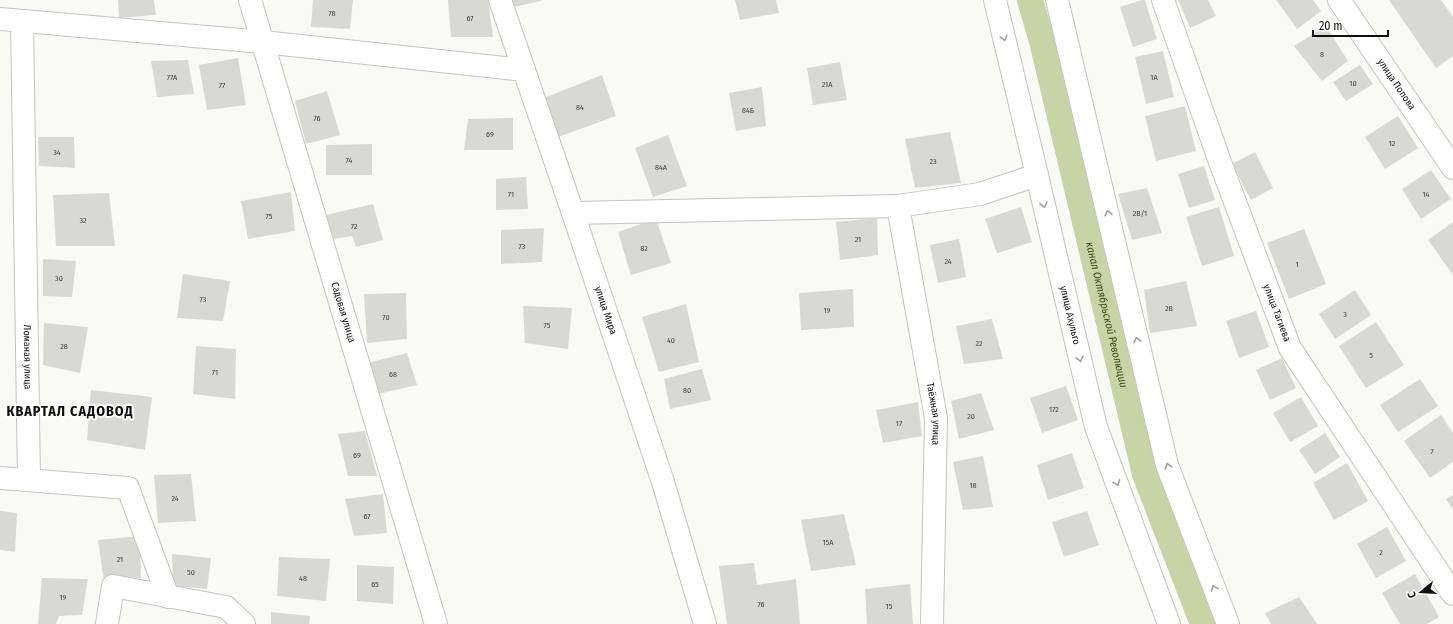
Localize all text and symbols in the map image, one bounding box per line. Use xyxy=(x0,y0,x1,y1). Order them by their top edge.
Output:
house number: 78 xyxy=(328,9,336,18)
scale bar xyxy=(1313,12,1388,38)
house number: 67 xyxy=(466,14,474,23)
text: 20 m xyxy=(1319,19,1343,33)
one-way arrow xyxy=(999,35,1007,41)
house number: 8 xyxy=(1320,50,1324,59)
street label: улица Попова xyxy=(1375,57,1418,112)
house number: 77А xyxy=(167,73,178,82)
house number: 1А xyxy=(1150,73,1158,82)
house number: 10 xyxy=(1349,79,1357,88)
house number: 21А xyxy=(822,80,833,89)
house number: 77 xyxy=(219,81,226,90)
house number: 84 xyxy=(576,103,584,112)
house number: 84Б xyxy=(742,106,754,115)
house number: 76 xyxy=(313,114,321,123)
house number: 69 xyxy=(486,130,494,139)
house number: 12 xyxy=(1389,139,1396,148)
house number: 34 xyxy=(53,148,61,157)
house number: 74 xyxy=(346,156,353,165)
house number: 23 xyxy=(929,157,937,166)
house number: 84А xyxy=(655,163,668,172)
house number: 71 xyxy=(508,190,514,199)
house number: 14 xyxy=(1423,190,1430,199)
one-way arrow xyxy=(1040,202,1048,208)
house number: 2В/1 xyxy=(1133,209,1147,218)
one-way arrow xyxy=(1104,210,1112,217)
house number: 75 xyxy=(266,212,273,221)
house number: 32 xyxy=(79,216,87,225)
house number: 72 xyxy=(351,222,358,231)
house number: 21 xyxy=(855,235,861,244)
water label: канал Октябрьской Революции xyxy=(1083,240,1131,389)
house number: 73 xyxy=(519,242,526,251)
house number: 82 xyxy=(640,244,648,253)
house number: 24 xyxy=(944,257,952,266)
house number: 1 xyxy=(1295,260,1299,269)
house number: 30 xyxy=(55,274,63,283)
street label: Садовая улица xyxy=(328,281,358,344)
street label: улица Тагиева xyxy=(1261,282,1293,343)
street label: улица Мира xyxy=(592,285,619,336)
street label: улица Ахульго xyxy=(1057,285,1083,346)
house number: 73 xyxy=(200,295,207,304)
house number: 2В xyxy=(1165,304,1174,313)
house number: 19 xyxy=(823,306,831,315)
house number: 3 xyxy=(1343,310,1347,319)
house number: 70 xyxy=(382,313,390,322)
house number: 75 xyxy=(544,321,551,330)
street label: Ломаная улица xyxy=(21,324,34,390)
house number: 40 xyxy=(667,336,675,345)
one-way arrow xyxy=(1134,337,1142,343)
house number: 22 xyxy=(975,339,983,348)
house number: 28 xyxy=(60,342,68,351)
house number: 5 xyxy=(1369,351,1373,360)
one-way arrow xyxy=(1075,356,1083,362)
house number: 71 xyxy=(212,368,218,377)
house number: 68 xyxy=(389,370,397,379)
street label: Таёжная улица xyxy=(924,382,942,445)
house number: 80 xyxy=(683,386,691,395)
district label: КВАРТАЛ САДОВОД xyxy=(6,403,134,420)
house number: 172 xyxy=(1049,405,1059,414)
house number: 20 xyxy=(967,412,975,421)
house number: 17 xyxy=(896,419,903,428)
house number: 7 xyxy=(1430,447,1434,456)
house number: 69 xyxy=(353,451,361,460)
one-way arrow xyxy=(1164,463,1173,470)
one-way arrow xyxy=(1112,480,1120,487)
house number: 18 xyxy=(969,481,977,490)
house number: 24 xyxy=(171,494,179,503)
house number: 67 xyxy=(363,512,371,521)
house number: 15А xyxy=(823,538,834,547)
house number: 2 xyxy=(1379,548,1383,557)
house number: 21 xyxy=(117,555,123,564)
house number: 50 xyxy=(187,568,195,577)
north arrow xyxy=(1401,572,1441,612)
house number: 48 xyxy=(299,574,307,583)
house number: 65 xyxy=(371,580,379,589)
one-way arrow xyxy=(1211,584,1219,591)
text: С xyxy=(1405,590,1419,600)
house number: 19 xyxy=(59,593,67,602)
house number: 76 xyxy=(757,600,765,609)
house number: 15 xyxy=(886,602,893,611)

